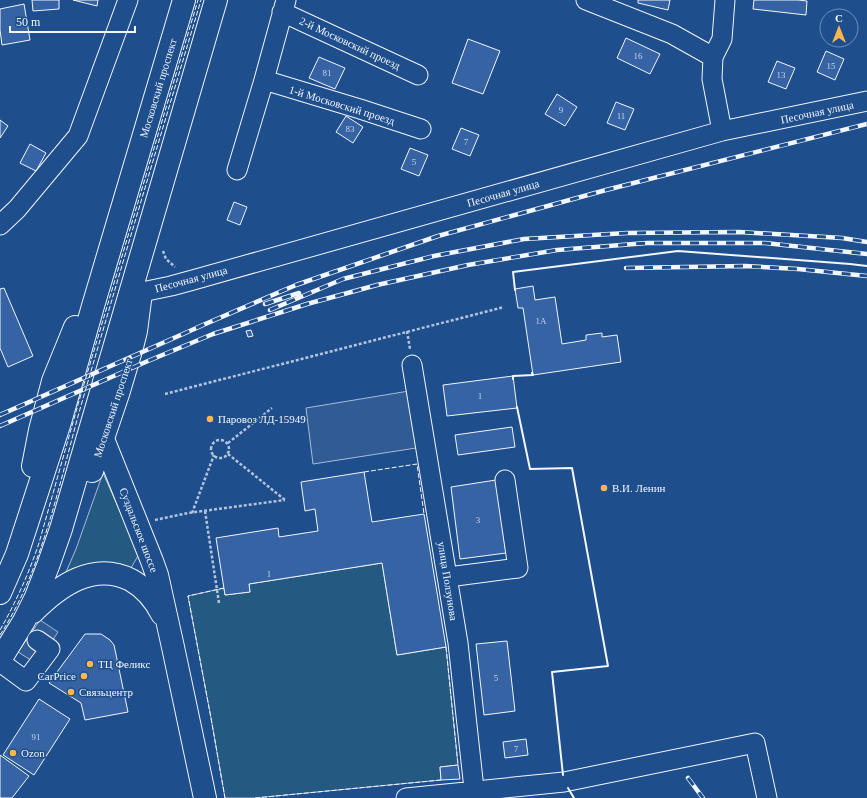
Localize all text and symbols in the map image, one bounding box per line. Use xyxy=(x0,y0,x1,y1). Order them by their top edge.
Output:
scale bar xyxy=(10,8,135,34)
north arrow xyxy=(819,8,859,48)
text: С xyxy=(835,12,843,24)
street label: 2-й Московский проезд xyxy=(298,14,403,72)
text: 50 m xyxy=(16,15,41,29)
street label: Московский проспект xyxy=(137,37,179,139)
house number: 16 xyxy=(634,51,643,61)
house number: 15 xyxy=(827,61,836,71)
house number: 81 xyxy=(323,68,332,78)
house number: 13 xyxy=(777,70,786,80)
street label: 1-й Московский проезд xyxy=(288,83,397,127)
street label: Песочная улица xyxy=(779,98,855,126)
house number: 9 xyxy=(559,105,564,115)
house number: 11 xyxy=(617,111,625,121)
house number: 83 xyxy=(346,124,355,134)
house number: 7 xyxy=(464,137,469,147)
house number: 5 xyxy=(412,157,417,167)
street label: Песочная улица xyxy=(466,177,541,209)
street label: Песочная улица xyxy=(153,264,229,294)
house number: 1А xyxy=(536,316,547,326)
street label: Московский проспект xyxy=(91,357,135,459)
house number: 1 xyxy=(478,391,482,401)
place label: Паровоз ЛД-15949 xyxy=(218,413,306,425)
marker: Паровоз ЛД-15949 xyxy=(205,414,215,424)
place label: В.И. Ленин xyxy=(612,482,666,494)
marker: В.И. Ленин xyxy=(599,483,609,493)
street label: Суздальское шоссе xyxy=(117,486,161,574)
house number: 3 xyxy=(476,515,481,525)
street label: улица Ползунова xyxy=(436,541,460,621)
house number: 1 xyxy=(267,569,271,579)
place label: ТЦ Феликс xyxy=(98,658,150,670)
marker: ТЦ Феликс xyxy=(85,659,95,669)
place label: CarPrice xyxy=(38,670,76,682)
marker: CarPrice xyxy=(79,671,89,681)
house number: 5 xyxy=(494,673,499,683)
place label: Связьцентр xyxy=(79,686,133,698)
marker: Связьцентр xyxy=(66,687,76,697)
house number: 91 xyxy=(32,732,41,742)
house number: 7 xyxy=(514,744,519,754)
place label: Ozon xyxy=(21,747,45,759)
marker: Ozon xyxy=(8,748,18,758)

